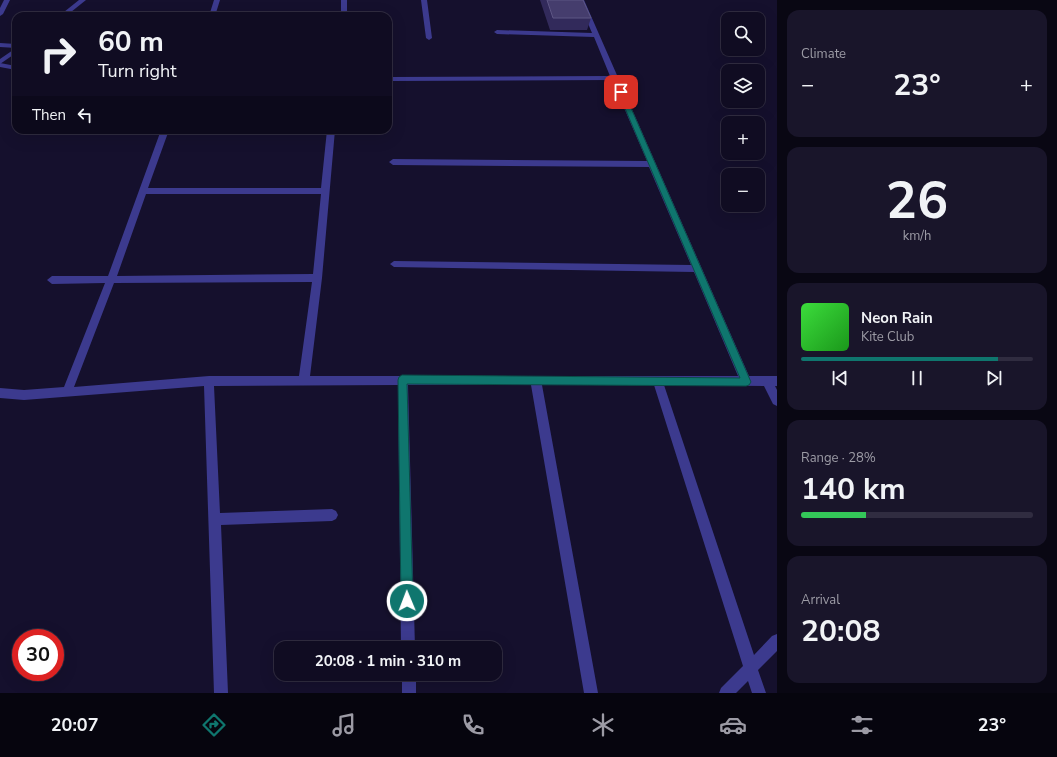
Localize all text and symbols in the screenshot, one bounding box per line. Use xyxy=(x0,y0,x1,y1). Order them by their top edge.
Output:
map controls xyxy=(721,12,765,212)
button: search xyxy=(721,12,765,56)
text: 60 m xyxy=(98,23,164,61)
icon: right xyxy=(32,28,84,80)
text: Climate xyxy=(801,45,846,63)
text: Turn right xyxy=(98,59,177,83)
button: layers xyxy=(721,64,765,108)
text: 23° xyxy=(893,65,941,106)
text: − xyxy=(801,70,814,100)
text: + xyxy=(1020,70,1033,100)
pin xyxy=(604,75,638,109)
icon: arrive xyxy=(610,81,632,103)
icon: left xyxy=(74,104,96,126)
text: Then xyxy=(32,105,66,125)
button: + xyxy=(721,116,765,160)
text: 26 xyxy=(886,165,948,236)
button: − xyxy=(721,168,765,212)
text: km/h xyxy=(903,227,931,245)
text: Neon Rain xyxy=(861,308,933,328)
text: Kite Club xyxy=(861,328,914,346)
icon: previous xyxy=(829,367,851,389)
icon: pause xyxy=(906,367,928,389)
icon: next xyxy=(983,367,1005,389)
text: Range · 28% xyxy=(801,449,876,467)
text: 140 km xyxy=(801,469,906,510)
position arrow xyxy=(386,580,428,622)
text: Arrival xyxy=(801,591,840,609)
text: 20:08 xyxy=(801,611,880,652)
speed limit sign: 30 xyxy=(12,629,64,681)
text: 20:08 · 1 min · 310 m xyxy=(315,651,461,671)
icon: directions xyxy=(200,711,228,739)
icon: music xyxy=(330,711,358,739)
icon: phone xyxy=(459,711,487,739)
icon: climate xyxy=(589,711,617,739)
icon: car xyxy=(719,711,747,739)
icon: filters xyxy=(848,711,876,739)
text: 20:07 xyxy=(51,713,98,737)
text: 23° xyxy=(978,713,1006,737)

